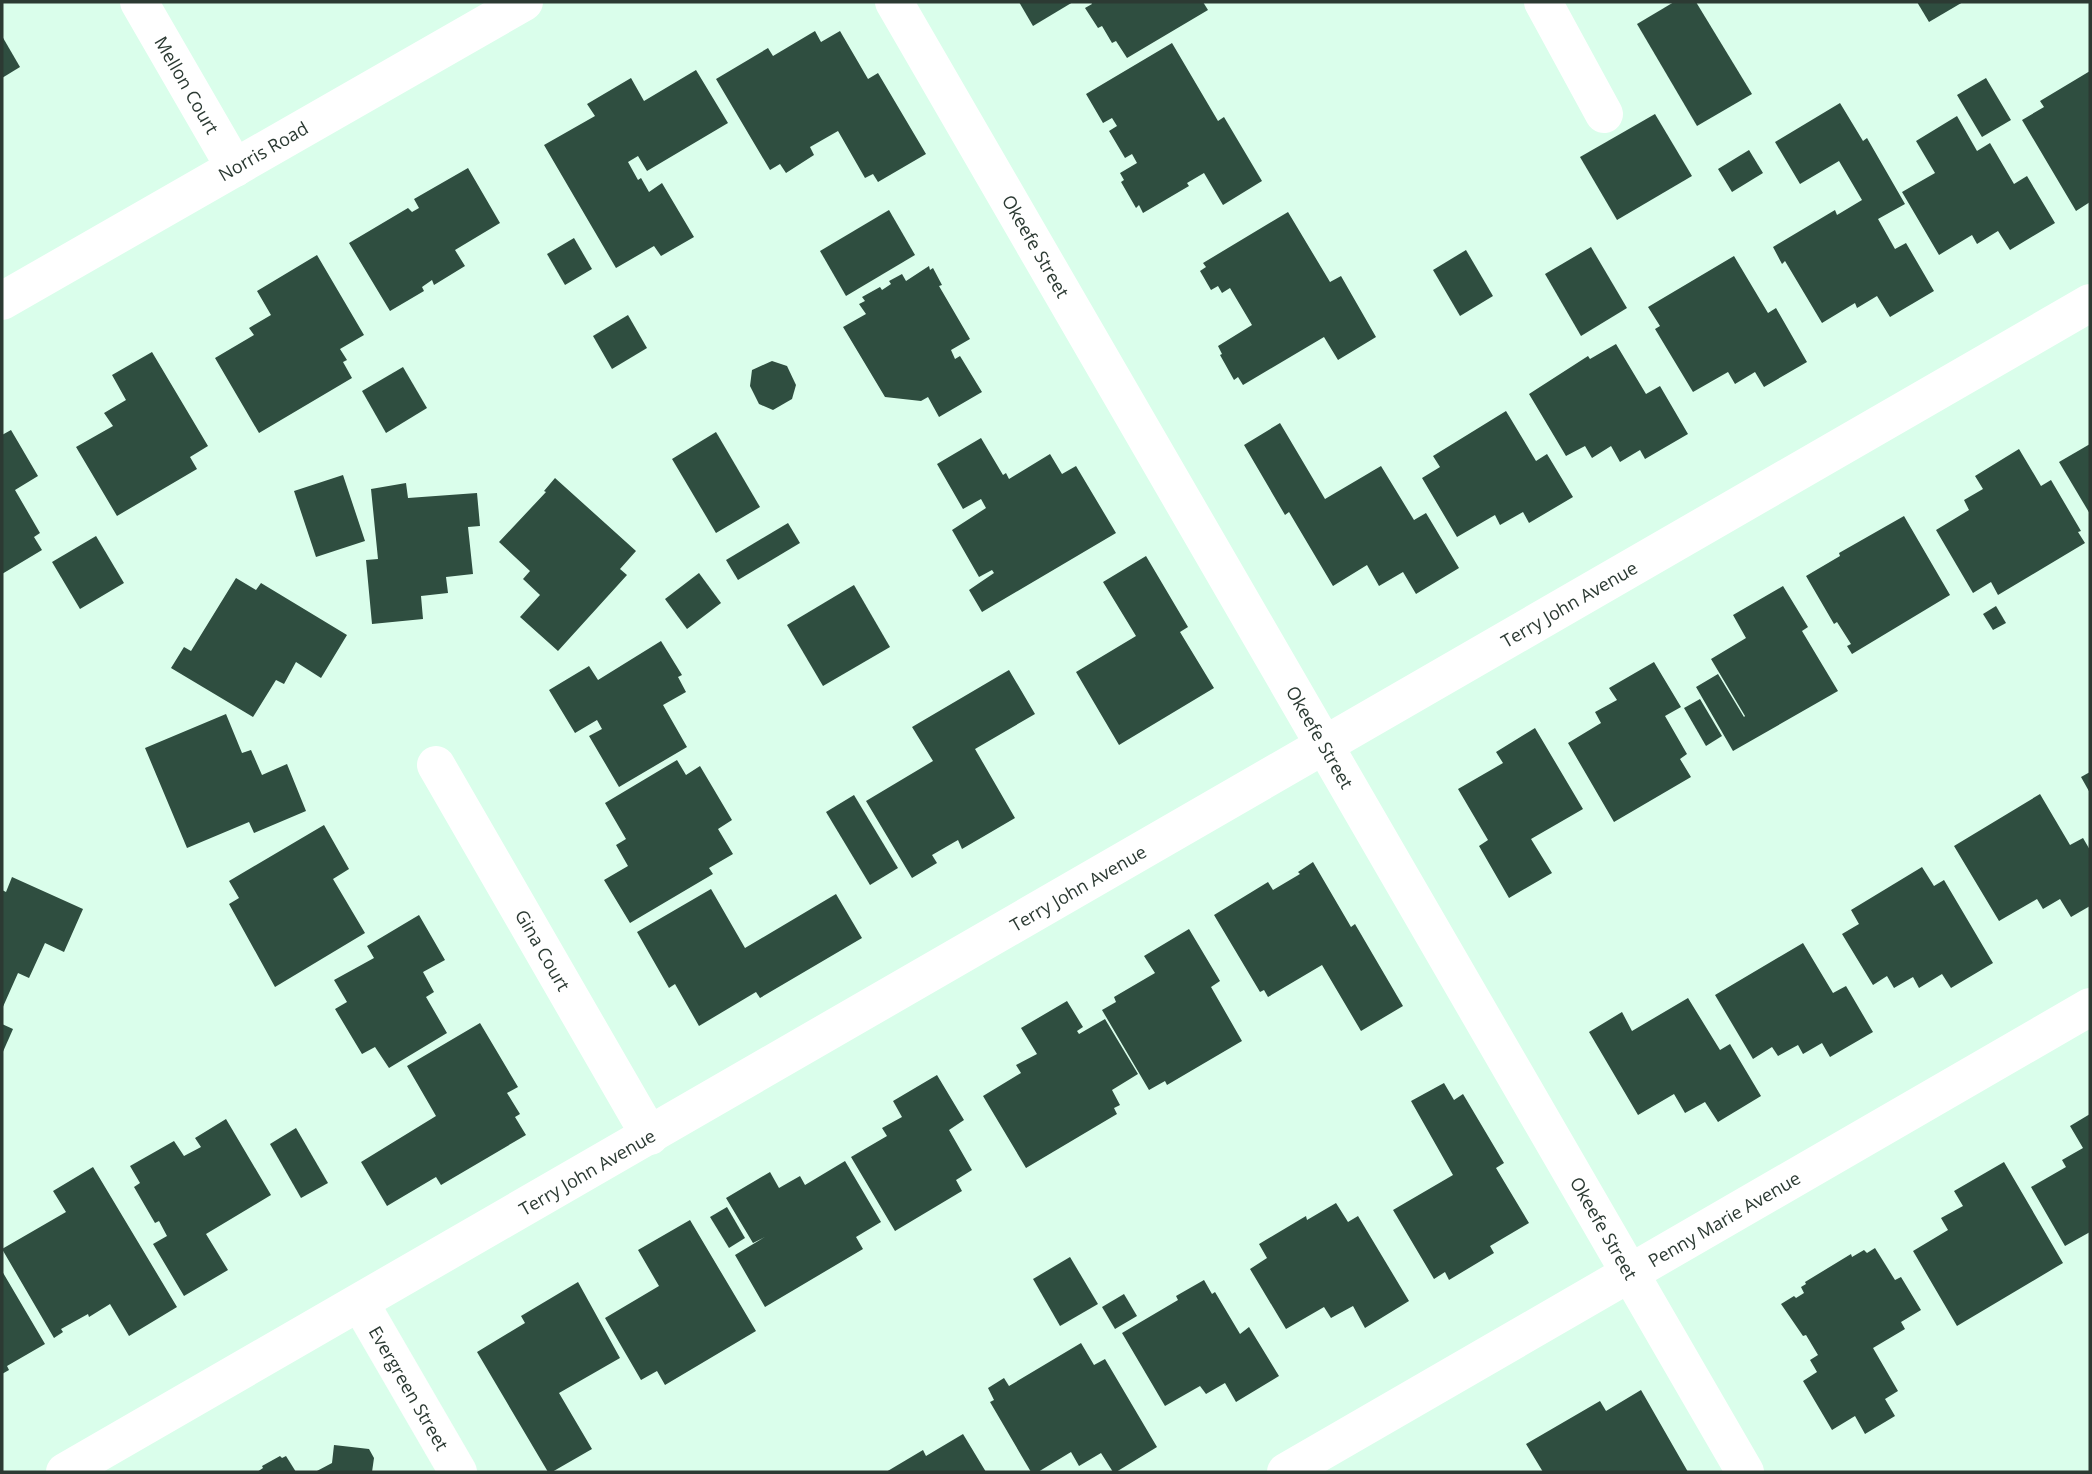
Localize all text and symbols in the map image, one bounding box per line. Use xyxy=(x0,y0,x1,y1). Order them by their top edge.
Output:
street label: Mellon Court xyxy=(149,32,225,138)
street label: Norris Road xyxy=(214,116,312,186)
street label: Okeefe Street xyxy=(997,190,1075,302)
street label: Terry John Avenue xyxy=(1497,555,1641,653)
street label: Okeefe Street xyxy=(1281,681,1359,793)
street label: Terry John Avenue xyxy=(1006,839,1150,937)
street label: Gina Court xyxy=(510,905,576,995)
street label: Terry John Avenue xyxy=(515,1123,659,1221)
street label: Penny Marie Avenue xyxy=(1643,1166,1805,1272)
street label: Okeefe Street xyxy=(1565,1172,1643,1284)
street label: Evergreen Street xyxy=(364,1321,454,1455)

